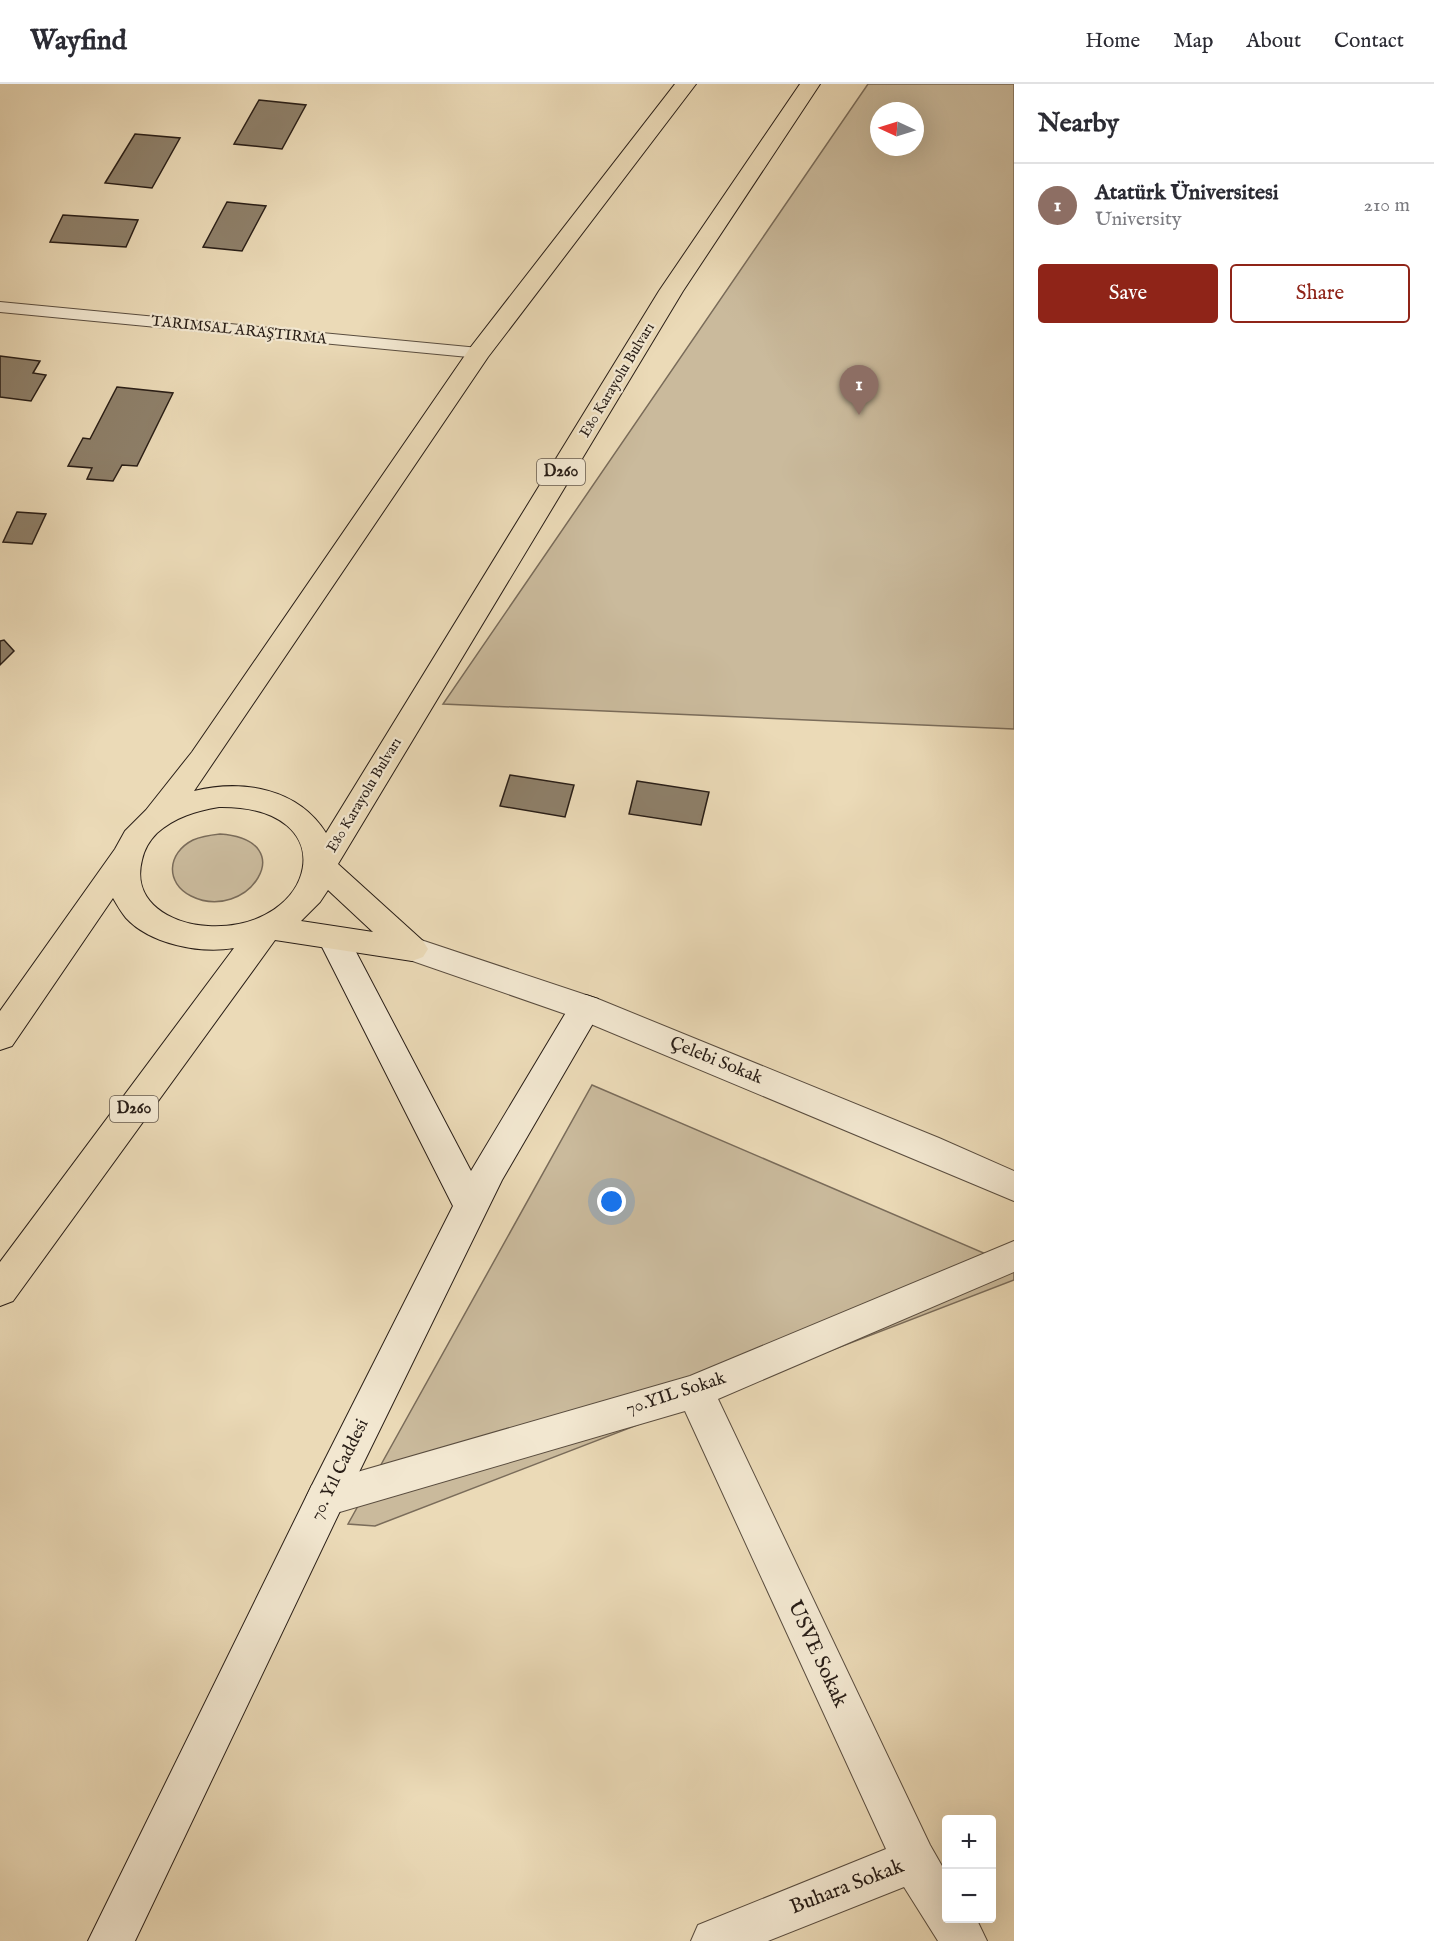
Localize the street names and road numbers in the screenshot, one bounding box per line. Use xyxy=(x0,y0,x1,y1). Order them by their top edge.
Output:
street label: TARIMSAL ARAŞTIRMA xyxy=(150,311,329,349)
street label: E80 Karayolu Bulvarı xyxy=(575,319,659,441)
road number: D260 xyxy=(537,459,585,485)
street label: E80 Karayolu Bulvarı xyxy=(322,734,406,856)
street label: Çelebi Sokak xyxy=(666,1032,766,1090)
road number: D260 xyxy=(110,1096,158,1122)
street label: 70.YIL Sokak xyxy=(623,1367,729,1421)
street label: 70. Yıl Caddesi xyxy=(306,1415,375,1525)
street label: USVE Sokak xyxy=(780,1596,854,1712)
street label: Buhara Sokak xyxy=(786,1853,909,1921)

